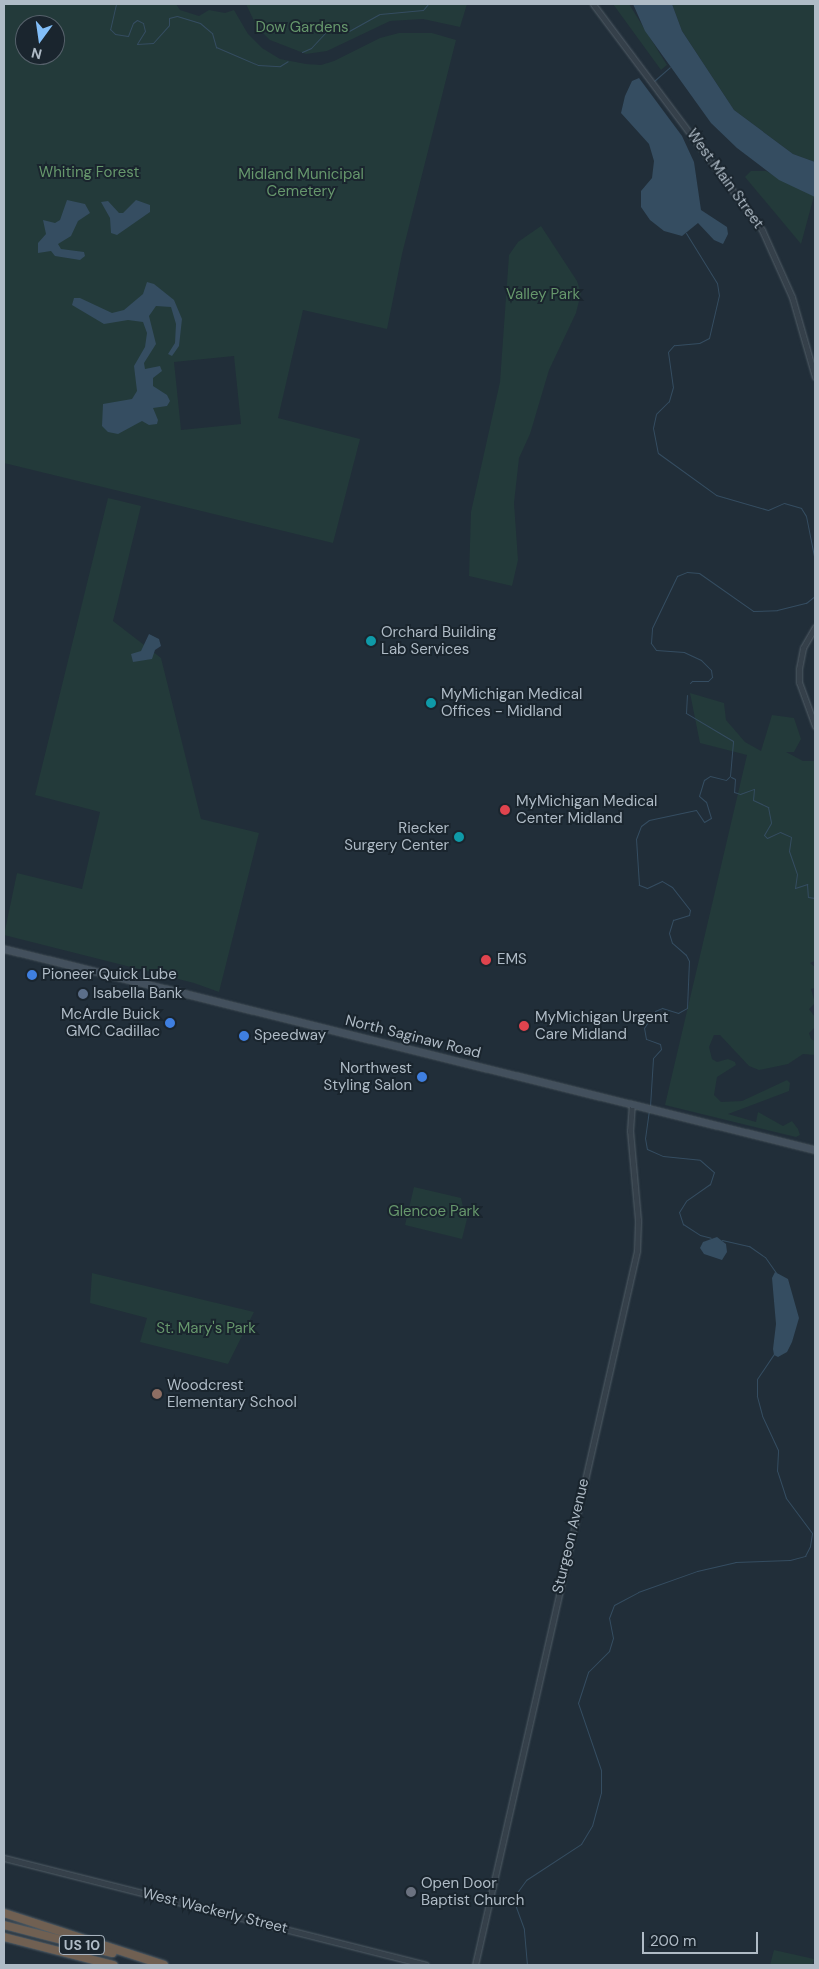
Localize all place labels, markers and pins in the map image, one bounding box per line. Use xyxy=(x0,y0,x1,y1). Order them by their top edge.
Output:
place label: Orchard Building Lab Services xyxy=(381,623,496,658)
marker: Orchard Building Lab Services xyxy=(365,635,377,647)
place label: MyMichigan Medical Offices - Midland xyxy=(441,685,582,720)
marker: MyMichigan Medical Offices - Midland xyxy=(425,697,437,709)
place label: MyMichigan Medical Center Midland xyxy=(516,792,657,827)
marker: MyMichigan Medical Center Midland xyxy=(498,803,512,817)
place label: Riecker Surgery Center xyxy=(344,819,449,854)
marker: Riecker Surgery Center xyxy=(453,831,465,843)
place label: EMS xyxy=(497,951,527,969)
marker: EMS xyxy=(479,953,493,967)
place label: Pioneer Quick Lube xyxy=(42,966,177,984)
marker: Pioneer Quick Lube xyxy=(26,969,38,981)
place label: Isabella Bank xyxy=(93,985,182,1003)
marker: Isabella Bank xyxy=(77,988,89,1000)
place label: McArdle Buick GMC Cadillac xyxy=(61,1005,160,1040)
place label: MyMichigan Urgent Care Midland xyxy=(535,1008,668,1043)
marker: McArdle Buick GMC Cadillac xyxy=(164,1017,176,1029)
marker: MyMichigan Urgent Care Midland xyxy=(517,1019,531,1033)
place label: Speedway xyxy=(254,1027,326,1045)
marker: Speedway xyxy=(238,1030,250,1042)
place label: Northwest Styling Salon xyxy=(323,1059,412,1094)
marker: Northwest Styling Salon xyxy=(416,1071,428,1083)
place label: Woodcrest Elementary School xyxy=(167,1376,297,1411)
marker: Woodcrest Elementary School xyxy=(151,1388,163,1400)
place label: Open Door Baptist Church xyxy=(421,1874,524,1909)
marker: Open Door Baptist Church xyxy=(405,1886,417,1898)

